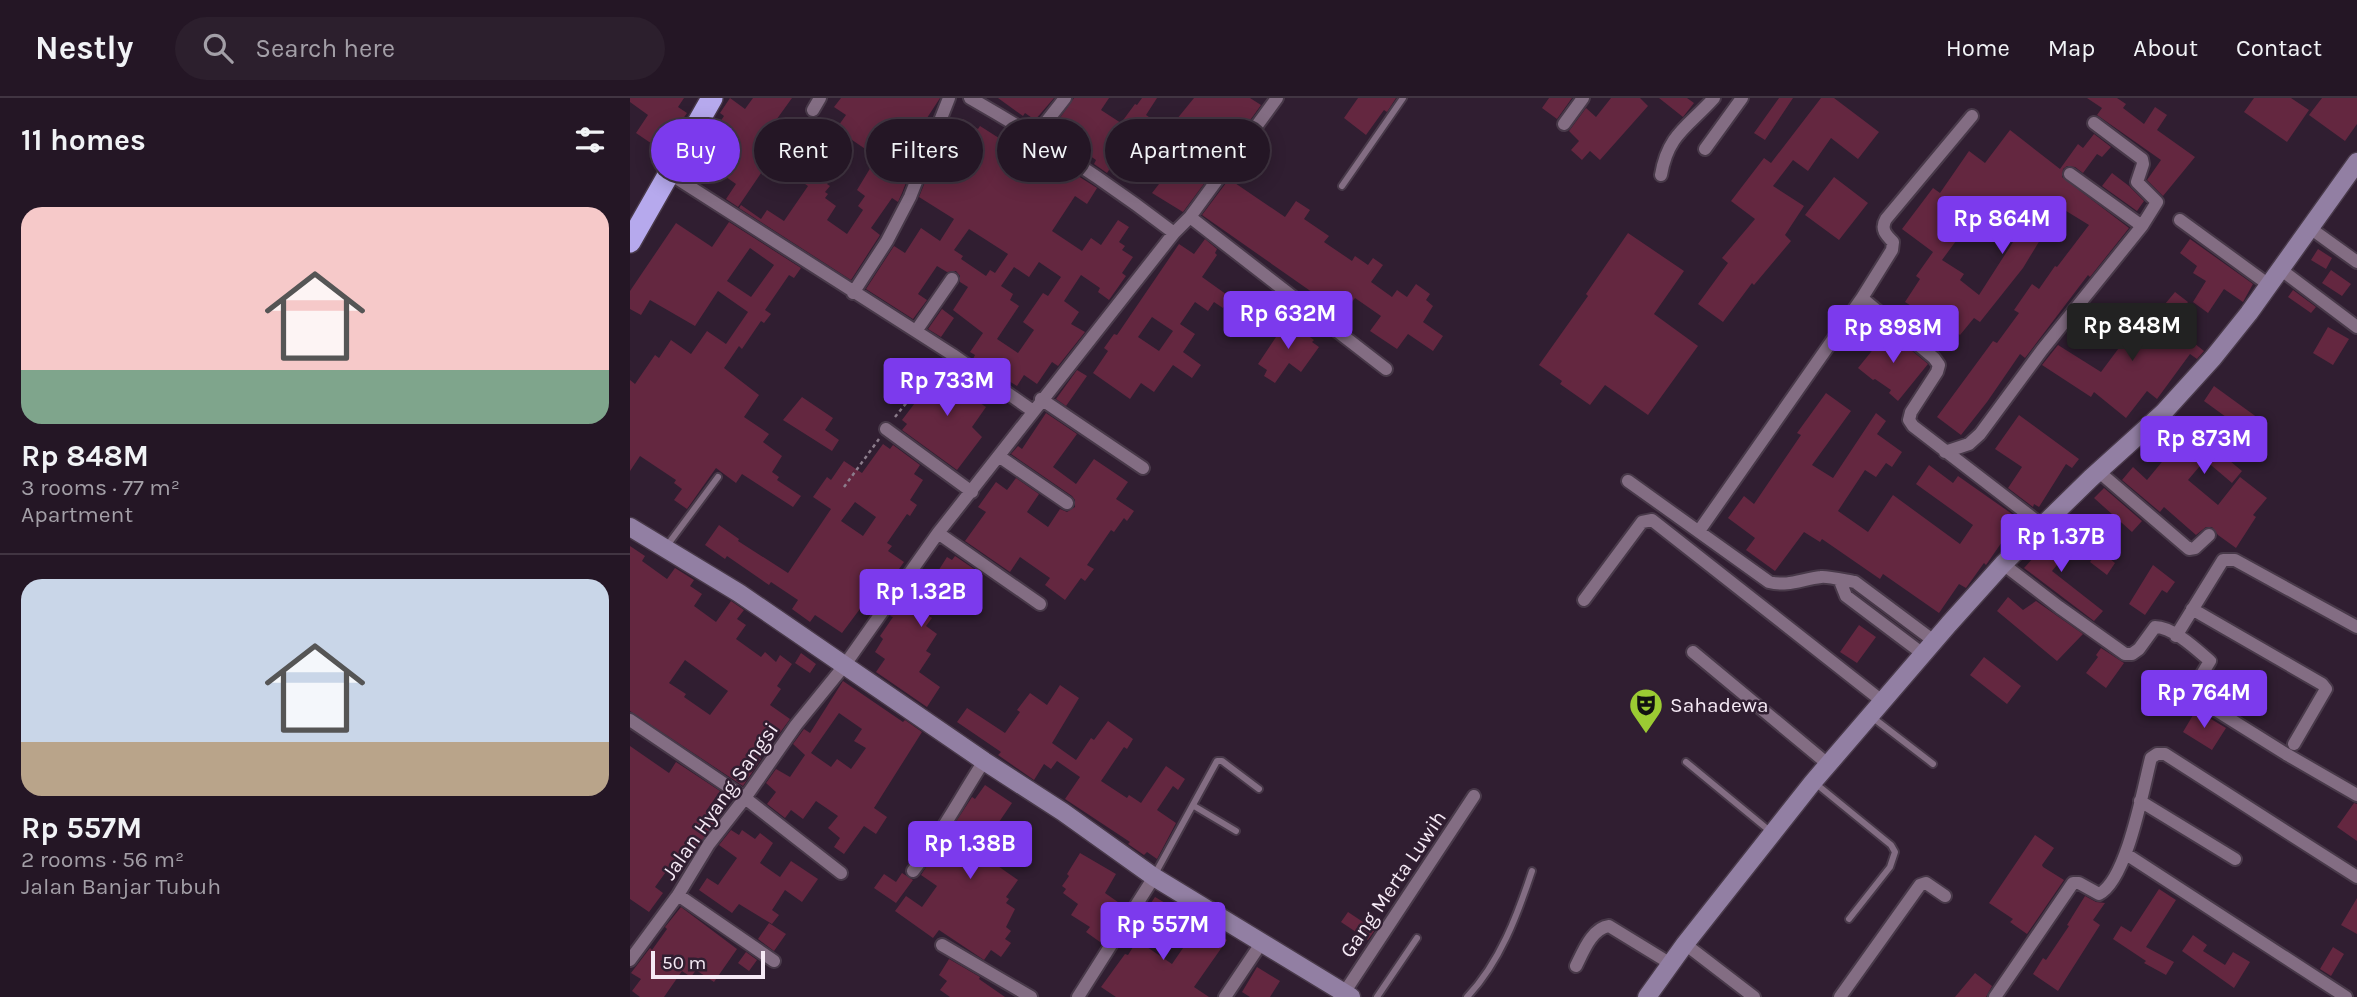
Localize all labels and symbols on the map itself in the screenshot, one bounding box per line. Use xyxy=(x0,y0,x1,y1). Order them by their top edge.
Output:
pin: Rp 864M xyxy=(1937,197,2067,256)
pin: Rp 632M xyxy=(1223,292,1353,351)
pin: Rp 848M xyxy=(2067,303,2197,363)
pin: Rp 898M xyxy=(1828,306,1958,365)
pin: Rp 733M xyxy=(882,358,1012,418)
pin: Rp 873M xyxy=(2139,416,2269,476)
pin: Rp 1.37B xyxy=(1989,514,2133,574)
pin: Rp 1.32B xyxy=(849,570,993,629)
pin: Rp 764M xyxy=(2139,670,2269,730)
theatre icon: Sahadewa xyxy=(1627,686,1665,735)
place label: Sahadewa xyxy=(1670,693,1769,717)
street label: Jalan Hyang Sangsi xyxy=(657,718,783,884)
street label: Gang Merta Luwih xyxy=(1335,806,1451,962)
pin: Rp 1.38B xyxy=(898,822,1042,881)
pin: Rp 557M xyxy=(1098,902,1228,962)
scale bar xyxy=(651,948,765,980)

